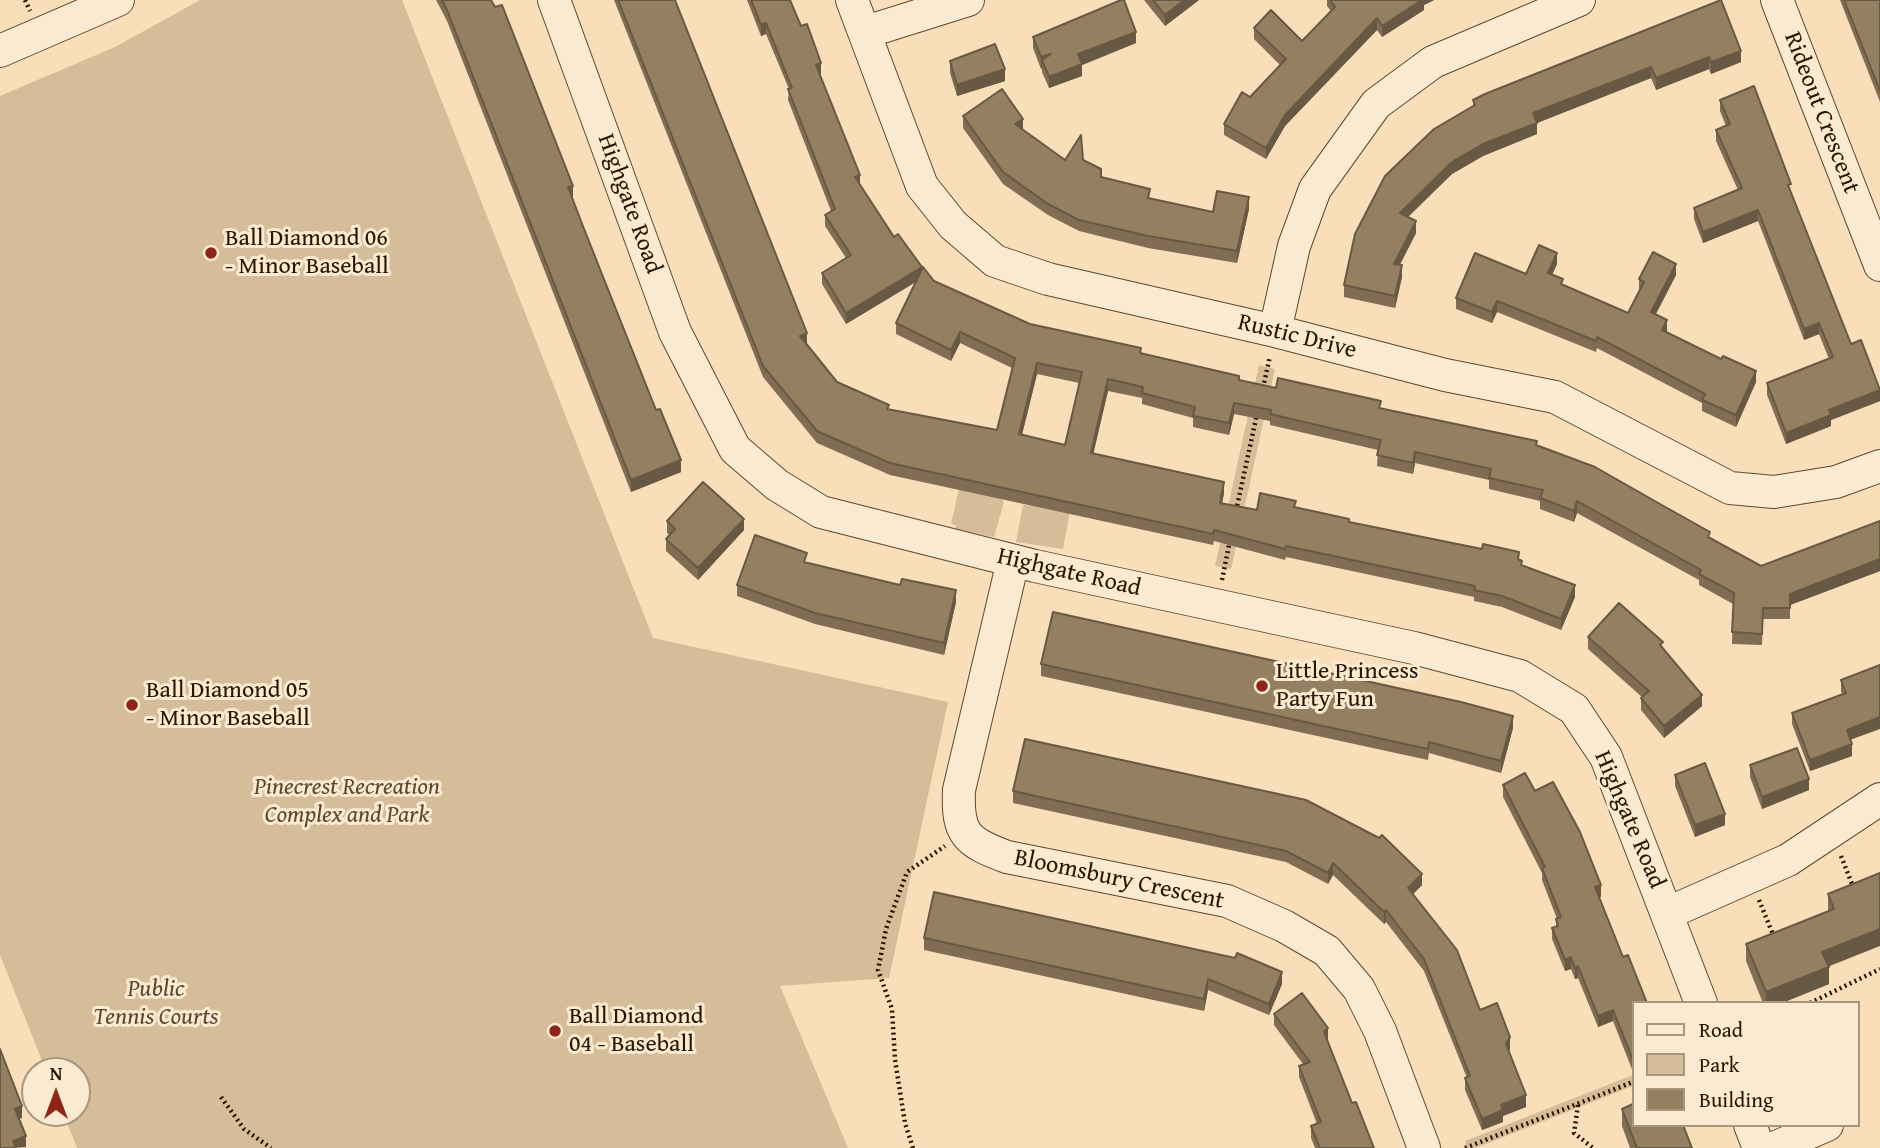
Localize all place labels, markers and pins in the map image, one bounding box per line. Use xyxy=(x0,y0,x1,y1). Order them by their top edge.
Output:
place label: Ball Diamond 06 - Minor Baseball xyxy=(225,225,389,281)
marker: Ball Diamond 06 - Minor Baseball xyxy=(203,245,219,261)
place label: Little Princess Party Fun xyxy=(1276,658,1419,714)
place label: Ball Diamond 05 - Minor Baseball xyxy=(146,677,310,733)
marker: Little Princess Party Fun xyxy=(1254,678,1270,694)
marker: Ball Diamond 05 - Minor Baseball xyxy=(124,697,140,713)
place label: Ball Diamond 04 - Baseball xyxy=(569,1003,704,1059)
marker: Ball Diamond 04 - Baseball xyxy=(547,1023,563,1039)

